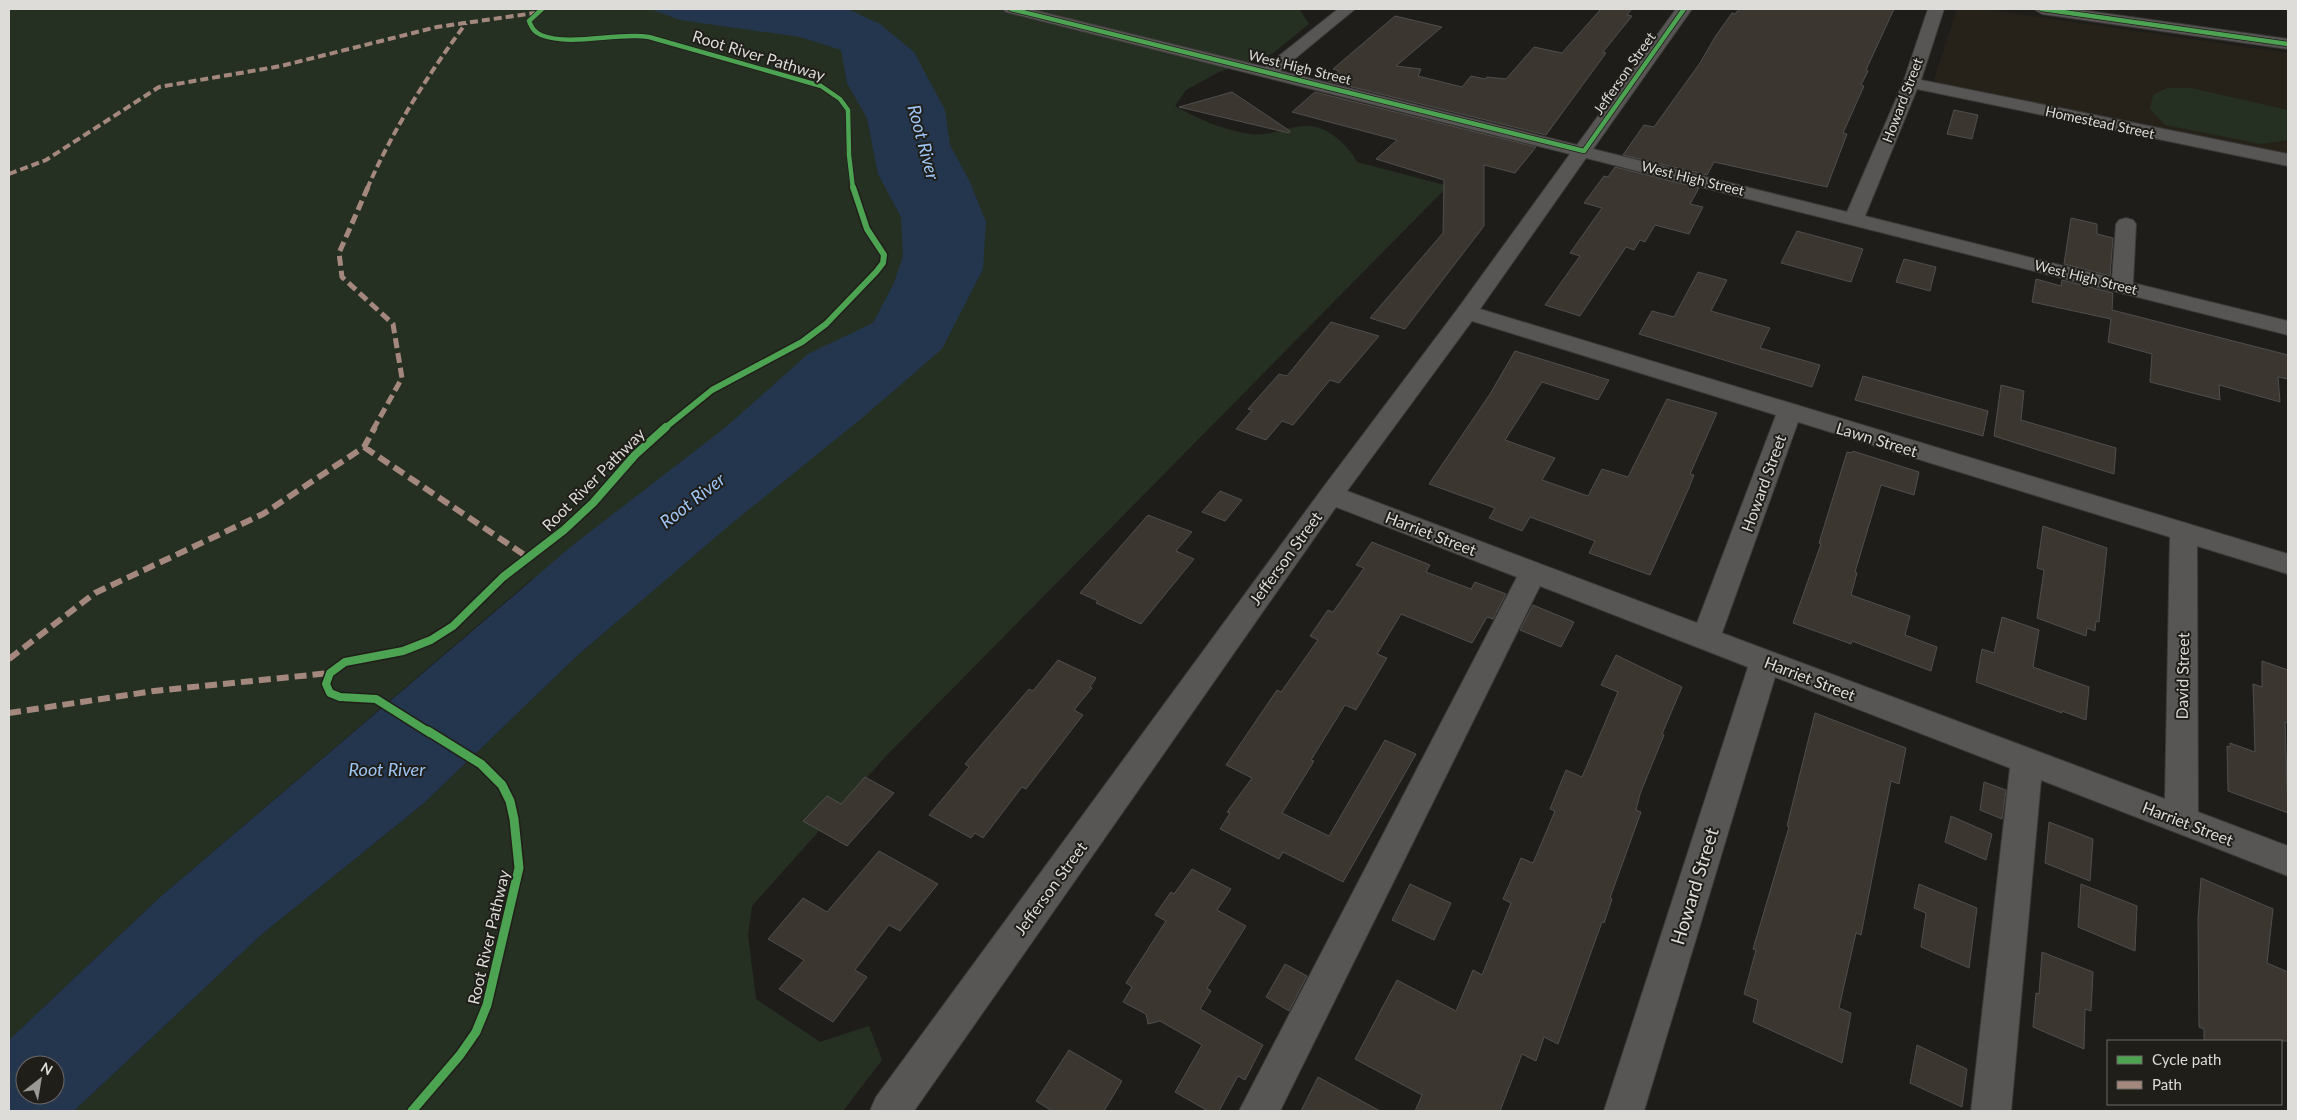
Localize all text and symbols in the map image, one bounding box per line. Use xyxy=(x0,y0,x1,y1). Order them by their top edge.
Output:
street label: Root River Pathway xyxy=(690,26,828,84)
street label: Jefferson Street xyxy=(1589,28,1659,118)
street label: West High Street xyxy=(1247,46,1353,88)
street label: Howard Street xyxy=(1878,55,1926,145)
water label: Root River xyxy=(903,102,945,183)
street label: Homestead Street xyxy=(2044,102,2156,142)
street label: West High Street xyxy=(1640,157,1746,199)
street label: West High Street xyxy=(2033,256,2139,298)
street label: Lawn Street xyxy=(1834,418,1920,460)
street label: Root River Pathway xyxy=(538,423,649,534)
street label: Howard Street xyxy=(1737,432,1789,534)
water label: Root River xyxy=(655,467,730,532)
street label: Jefferson Street xyxy=(1245,507,1325,608)
street label: Harriet Street xyxy=(1383,507,1479,559)
street label: David Street xyxy=(2172,632,2192,720)
street label: Harriet Street xyxy=(1762,652,1858,704)
water label: Root River xyxy=(349,758,426,780)
street label: Harriet Street xyxy=(2140,797,2236,849)
street label: Howard Street xyxy=(1665,825,1723,947)
street label: Jefferson Street xyxy=(1010,837,1090,938)
street label: Root River Pathway xyxy=(463,867,513,1006)
legend xyxy=(2107,1040,2282,1105)
text: Cycle path xyxy=(2152,1050,2221,1068)
north arrow xyxy=(15,1055,65,1105)
text: N xyxy=(38,1058,56,1078)
text: Path xyxy=(2152,1075,2182,1093)

